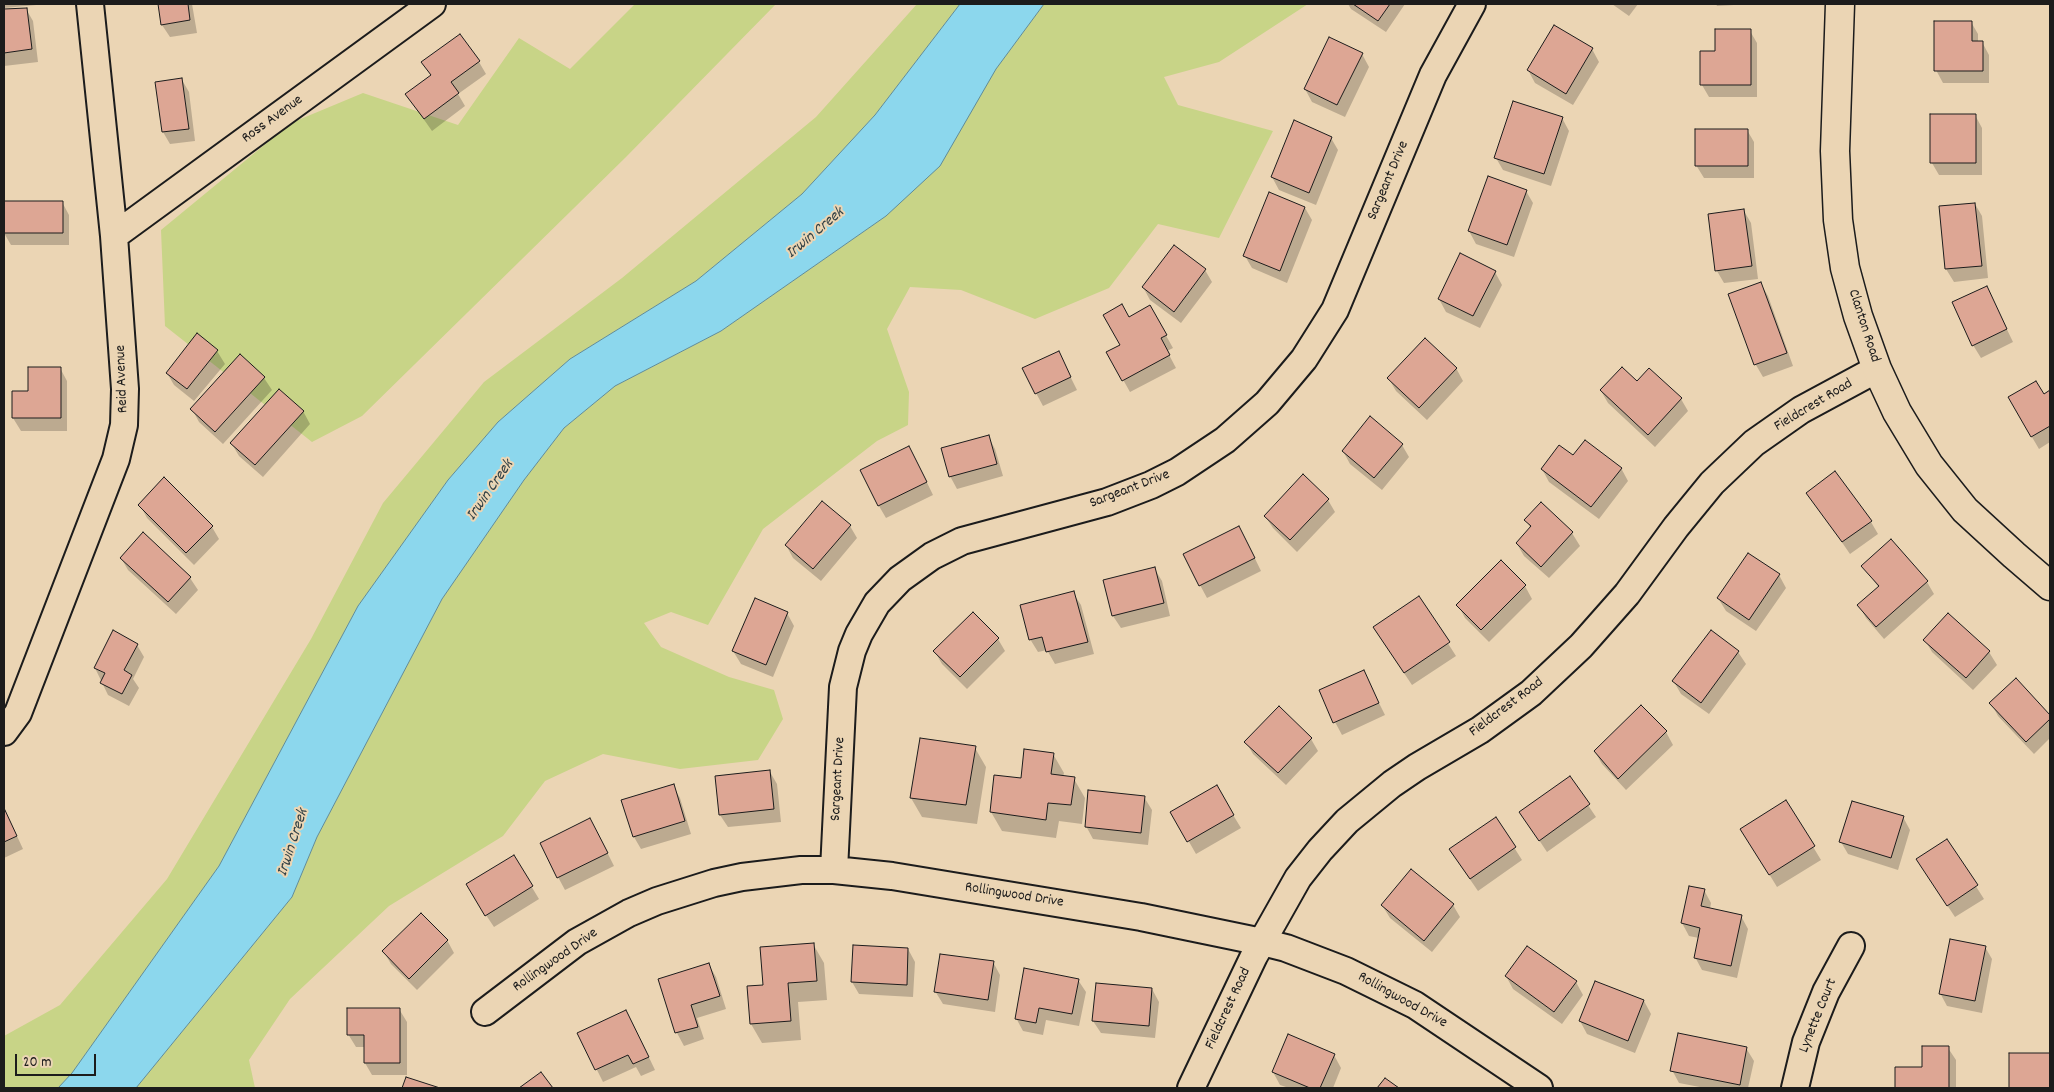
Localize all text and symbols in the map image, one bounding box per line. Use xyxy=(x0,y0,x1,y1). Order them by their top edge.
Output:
street label: Ross Avenue xyxy=(239,92,307,148)
street label: Sargeant Drive xyxy=(1364,139,1414,223)
water label: Irwin Creek xyxy=(783,204,849,264)
street label: Clanton Road xyxy=(1843,287,1883,365)
street label: Reid Avenue xyxy=(113,345,133,413)
street label: Fieldcrest Road xyxy=(1772,376,1856,436)
water label: Irwin Creek xyxy=(463,457,519,525)
street label: Sargeant Drive xyxy=(1087,467,1173,513)
street label: Fieldcrest Road xyxy=(1466,674,1548,742)
street label: Sargeant Drive xyxy=(828,736,850,822)
water label: Irwin Creek xyxy=(274,807,314,879)
street label: Rollingwood Drive xyxy=(963,879,1065,913)
street label: Rollingwood Drive xyxy=(510,925,602,997)
street label: Fieldcrest Road xyxy=(1202,965,1256,1053)
street label: Rollingwood Drive xyxy=(1354,969,1450,1033)
street label: Lynette Court xyxy=(1796,976,1842,1056)
scale bar xyxy=(18,1044,99,1076)
text: 20 m xyxy=(23,1052,51,1074)

